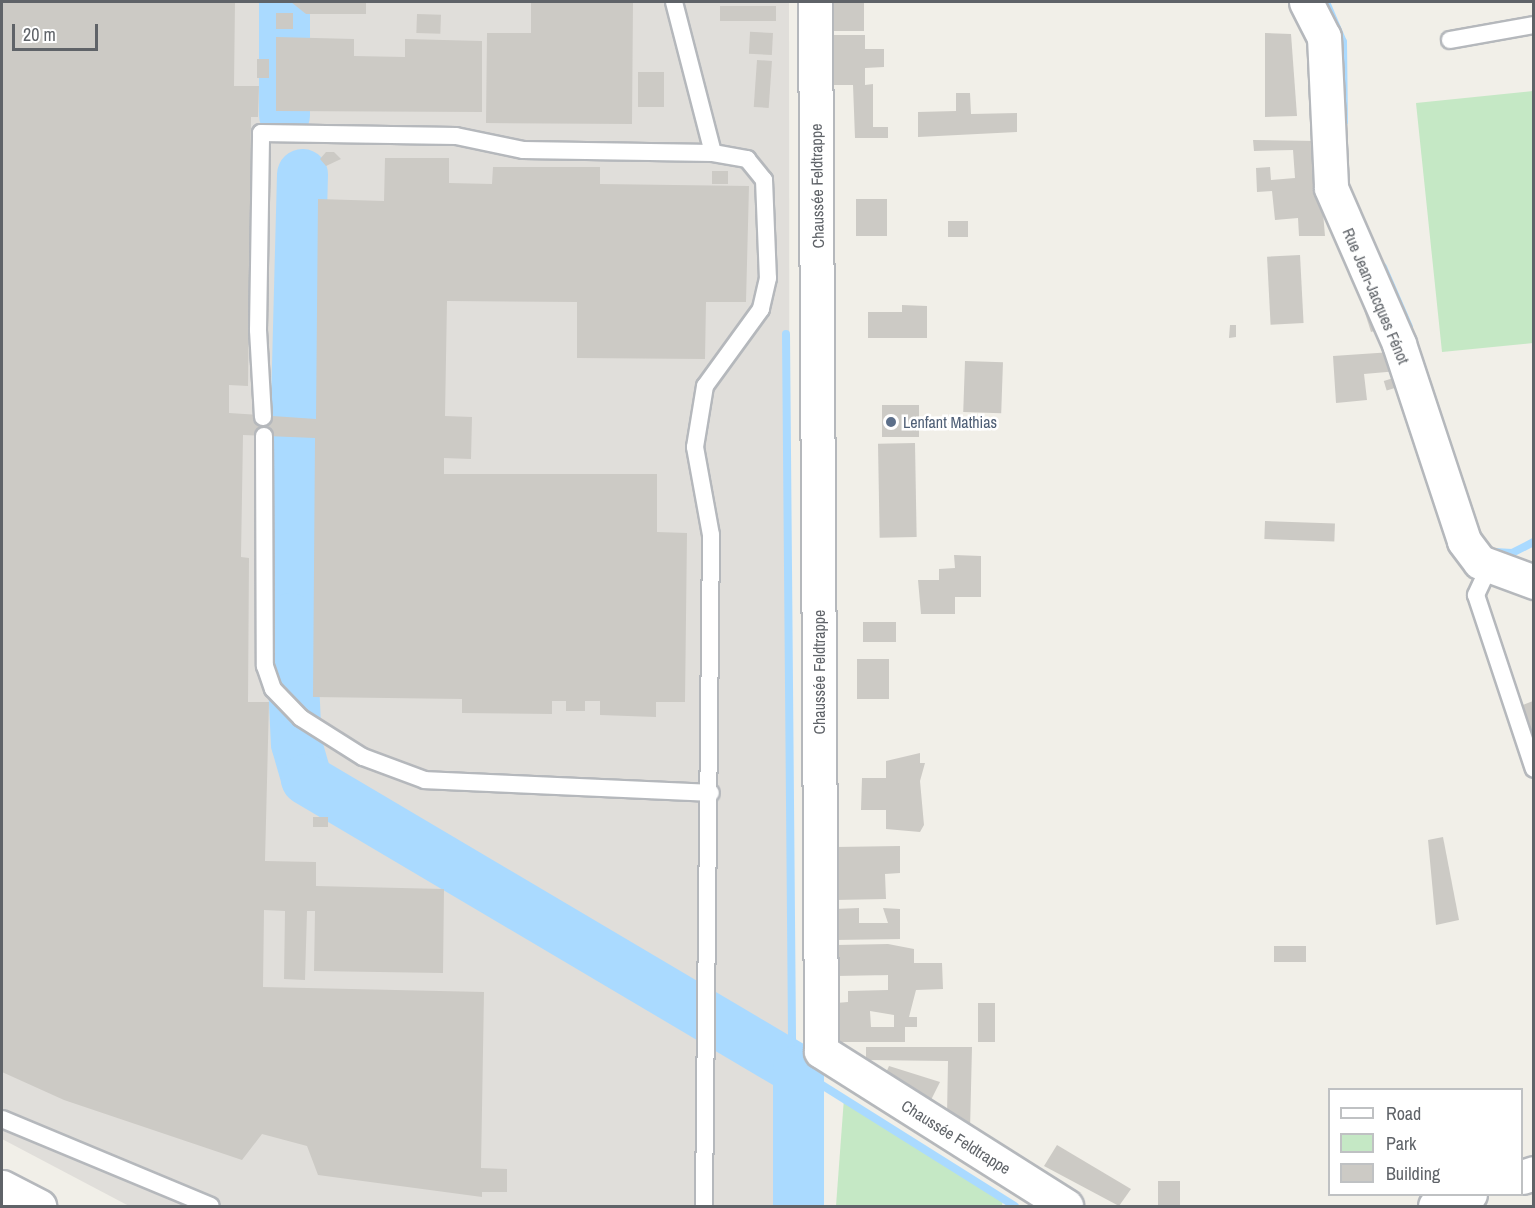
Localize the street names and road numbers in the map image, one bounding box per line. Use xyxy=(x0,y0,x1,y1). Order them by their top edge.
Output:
street label: Chaussée Feldtrappe xyxy=(806,123,828,249)
street label: Rue Jean-Jacques Fénot xyxy=(1339,225,1413,367)
street label: Chaussée Feldtrappe xyxy=(809,610,829,734)
street label: Chaussée Feldtrappe xyxy=(898,1096,1014,1178)

